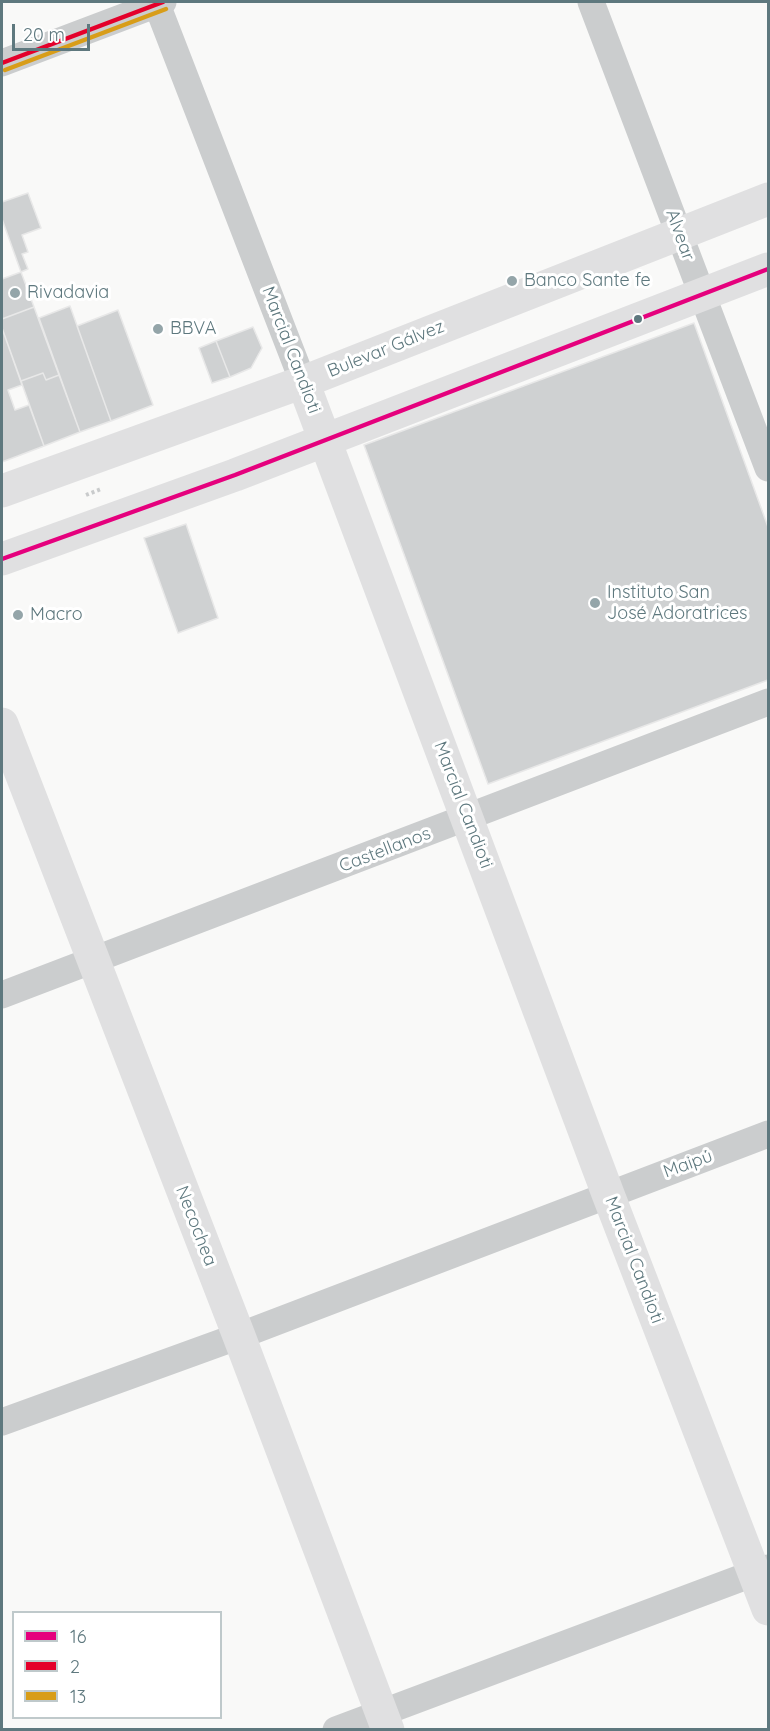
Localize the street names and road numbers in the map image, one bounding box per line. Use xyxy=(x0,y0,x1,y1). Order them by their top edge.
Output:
street label: Alvear xyxy=(661,206,699,264)
street label: Marcial Candioti xyxy=(257,284,325,416)
street label: Bulevar Gálvez xyxy=(325,316,447,382)
street label: Marcial Candioti xyxy=(429,739,497,871)
street label: Castellanos xyxy=(336,823,434,877)
street label: Maipú xyxy=(660,1145,716,1183)
street label: Necochea xyxy=(171,1183,221,1269)
street label: Marcial Candioti xyxy=(600,1194,668,1326)

